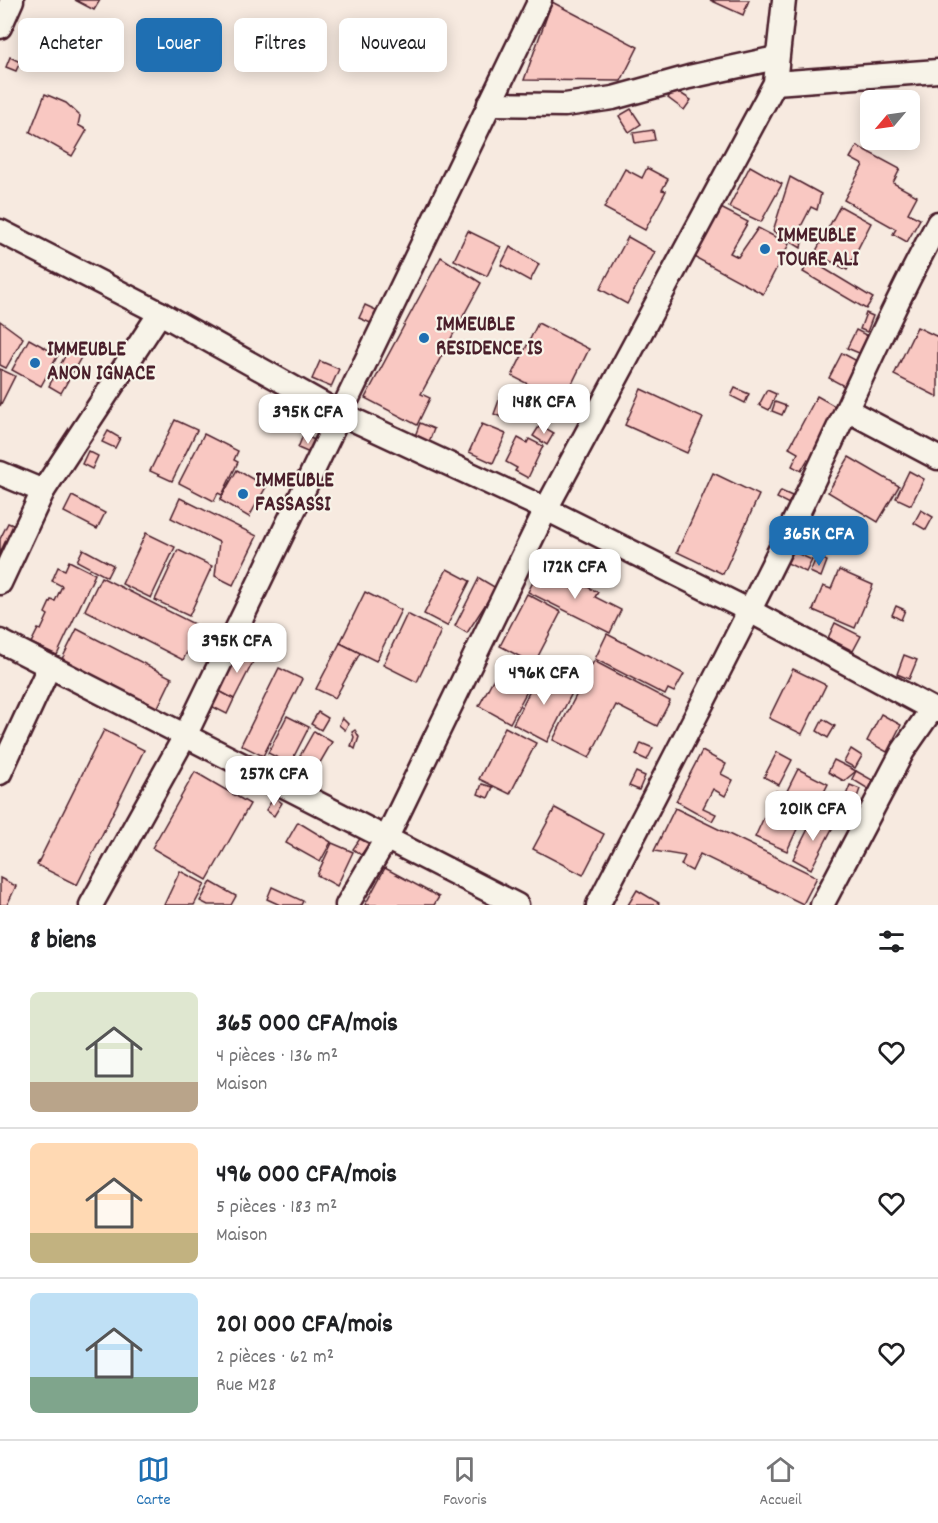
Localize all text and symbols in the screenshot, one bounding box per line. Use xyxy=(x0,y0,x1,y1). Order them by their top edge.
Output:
chip: Acheter xyxy=(18,18,124,72)
chip: Louer xyxy=(136,18,222,72)
chip: Filtres xyxy=(234,18,327,72)
chip: Nouveau xyxy=(339,18,447,72)
north arrow xyxy=(860,90,920,150)
map controls xyxy=(860,90,920,150)
place label: IMMEUBLE TOURE ALI xyxy=(777,222,859,276)
marker: IMMEUBLE TOURE ALI xyxy=(758,242,772,256)
place label: IMMEUBLE RESIDENCE IS xyxy=(436,311,543,365)
marker: IMMEUBLE RESIDENCE IS xyxy=(417,331,431,345)
place label: IMMEUBLE ANON IGNACE xyxy=(47,336,155,390)
marker: IMMEUBLE ANON IGNACE xyxy=(28,356,42,370)
pin: 148K CFA xyxy=(482,384,606,435)
text: 148K CFA xyxy=(512,389,576,417)
pin: 395K CFA xyxy=(246,394,370,445)
text: 395K CFA xyxy=(273,399,343,427)
place label: IMMEUBLE FASSASSI xyxy=(255,467,334,521)
marker: IMMEUBLE FASSASSI xyxy=(236,487,250,501)
pin: 365K CFA xyxy=(757,516,881,567)
text: 365K CFA xyxy=(783,521,855,549)
pin: 172K CFA xyxy=(513,549,637,600)
text: 172K CFA xyxy=(543,554,607,582)
pin: 395K CFA xyxy=(175,623,299,674)
text: 395K CFA xyxy=(202,628,272,656)
pin: 496K CFA xyxy=(482,655,606,706)
text: 496K CFA xyxy=(509,660,579,688)
pin: 257K CFA xyxy=(212,756,336,807)
text: 257K CFA xyxy=(239,761,309,789)
pin: 201K CFA xyxy=(751,791,875,842)
text: 201K CFA xyxy=(779,796,847,824)
text: 8 biens xyxy=(30,923,97,960)
icon: filters xyxy=(875,925,908,958)
text: 365 000 CFA/mois xyxy=(216,1006,398,1043)
icon: home xyxy=(78,1016,150,1088)
icon: heart xyxy=(875,1036,908,1069)
text: 4 pièces · 136 m² xyxy=(216,1043,338,1071)
text: Maison xyxy=(216,1071,267,1099)
text: 496 000 CFA/mois xyxy=(216,1157,397,1194)
icon: home xyxy=(78,1167,150,1239)
icon: heart xyxy=(875,1187,908,1220)
text: 5 pièces · 183 m² xyxy=(216,1194,337,1222)
text: Maison xyxy=(216,1222,267,1250)
text: 201 000 CFA/mois xyxy=(216,1307,393,1344)
icon: home xyxy=(78,1317,150,1389)
icon: heart xyxy=(875,1337,908,1370)
text: 2 pièces · 62 m² xyxy=(216,1344,334,1372)
text: Rue M28 xyxy=(216,1372,276,1400)
tab: Carte xyxy=(136,1453,171,1512)
tab: Favoris xyxy=(443,1453,487,1512)
tab: Accueil xyxy=(759,1453,802,1512)

